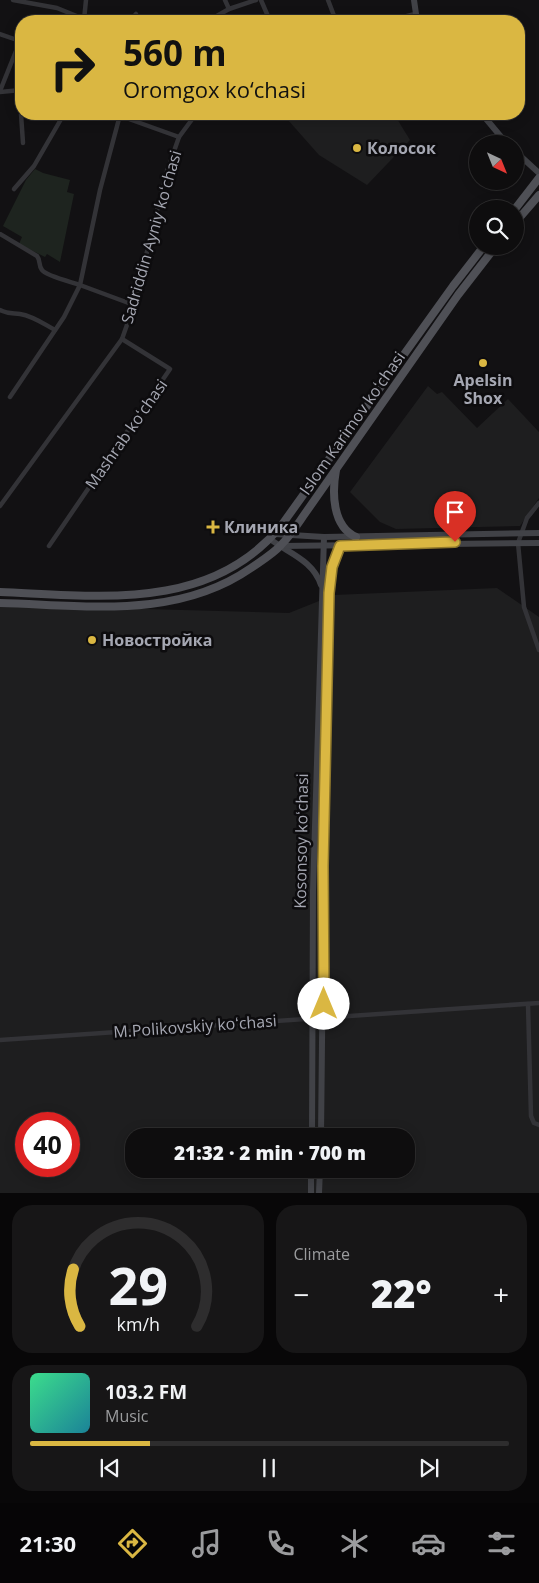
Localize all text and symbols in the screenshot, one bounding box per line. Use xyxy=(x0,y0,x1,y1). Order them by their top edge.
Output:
text: 560 m xyxy=(123,29,227,76)
icon: right xyxy=(40,35,105,100)
text: Oromgox ko‘chasi xyxy=(123,74,306,104)
north arrow xyxy=(469,135,524,190)
map controls xyxy=(469,135,524,255)
place label: Колосок xyxy=(367,137,436,159)
marker: Колосок xyxy=(351,142,363,154)
street label: Sadriddin Ayniy koʻchasi xyxy=(116,148,186,326)
button: search xyxy=(469,200,524,255)
street label: Islom Karimov koʻchasi xyxy=(294,347,410,499)
marker: Apelsin Shox xyxy=(477,357,489,369)
place label: Apelsin Shox xyxy=(454,369,512,409)
street label: Mashrab koʻchasi xyxy=(80,375,172,493)
pin xyxy=(434,491,476,542)
icon: arrive xyxy=(441,498,469,526)
place label: Клиника xyxy=(224,516,298,538)
marker: Клиника xyxy=(206,520,220,534)
place label: Новостройка xyxy=(102,629,212,651)
marker: Новостройка xyxy=(86,634,98,646)
street label: Kosonsoy koʻchasi xyxy=(289,773,313,909)
position arrow xyxy=(297,977,349,1029)
street label: M.Polikovskiy koʻchasi xyxy=(113,1009,277,1043)
speed limit sign: 40 xyxy=(15,1112,80,1177)
text: 21:32 · 2 min · 700 m xyxy=(174,1140,366,1166)
text: Climate xyxy=(294,1243,350,1265)
text: 29 xyxy=(108,1249,167,1320)
text: 22° xyxy=(371,1267,432,1319)
text: − xyxy=(294,1275,310,1313)
text: + xyxy=(493,1275,509,1313)
text: km/h xyxy=(116,1312,159,1336)
text: 103.2 FM xyxy=(105,1379,187,1405)
text: Music xyxy=(105,1405,149,1427)
icon: previous xyxy=(96,1454,124,1482)
icon: pause xyxy=(255,1454,283,1482)
icon: next xyxy=(415,1454,443,1482)
icon: directions xyxy=(115,1526,150,1561)
icon: music xyxy=(189,1526,224,1561)
icon: phone xyxy=(263,1526,298,1561)
icon: climate xyxy=(337,1526,372,1561)
icon: car xyxy=(411,1526,446,1561)
icon: filters xyxy=(484,1526,519,1561)
text: 21:30 xyxy=(19,1528,76,1558)

